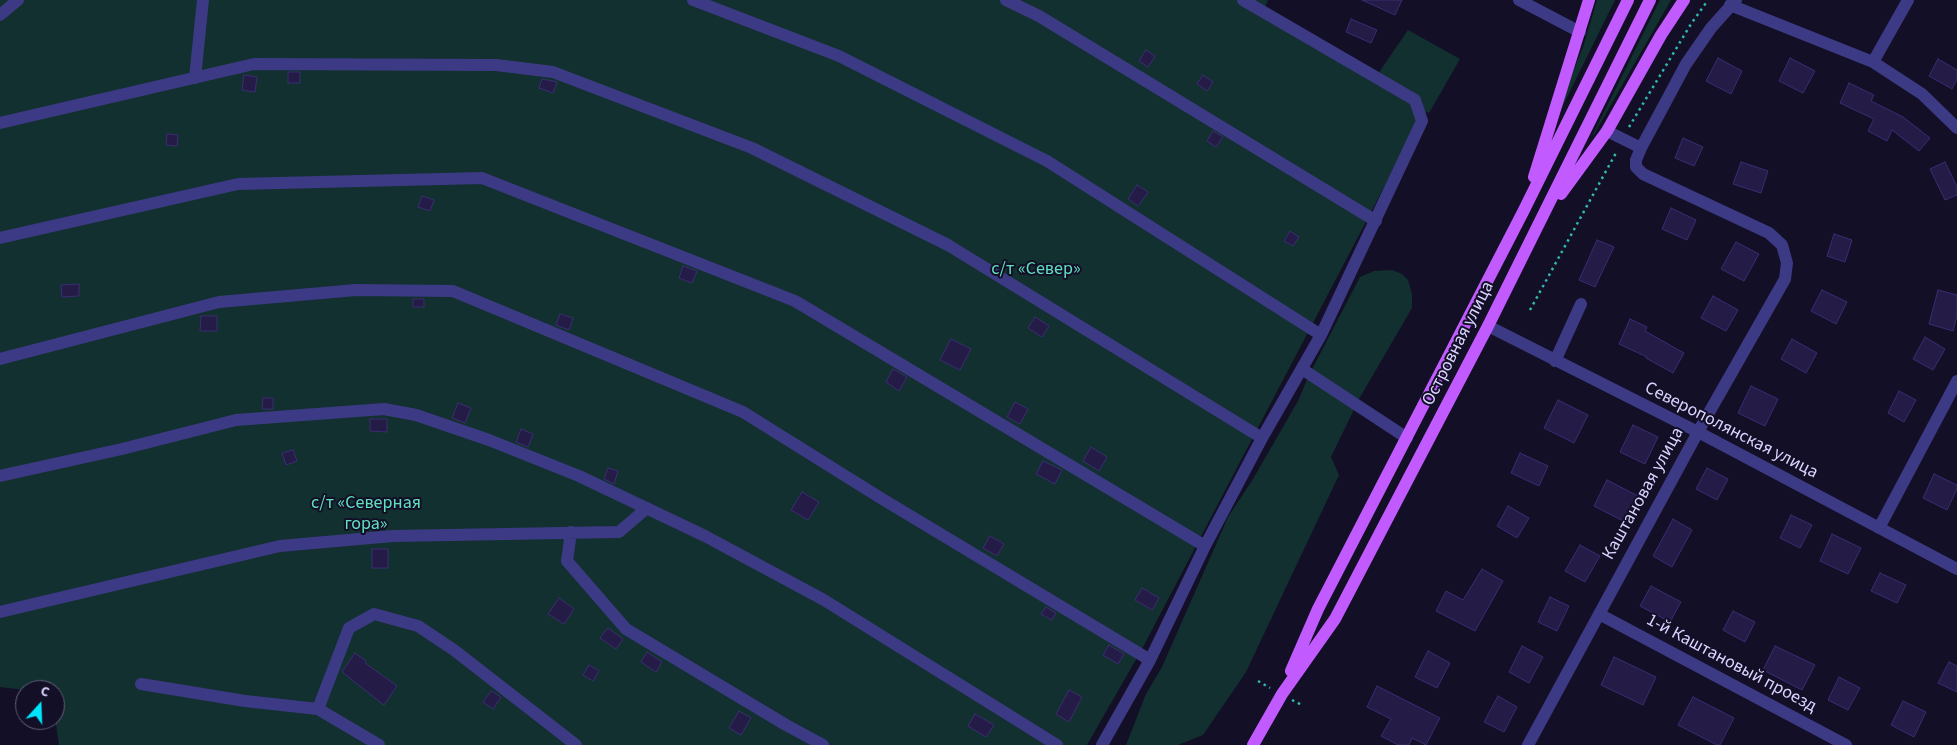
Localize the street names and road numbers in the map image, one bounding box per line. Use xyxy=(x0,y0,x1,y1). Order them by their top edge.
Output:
street label: Островная улица xyxy=(1418,278,1500,410)
street label: Северополянская улица xyxy=(1641,378,1821,484)
street label: Каштановая улица xyxy=(1599,424,1689,564)
street label: 1-й Каштановый проезд xyxy=(1642,610,1820,718)

